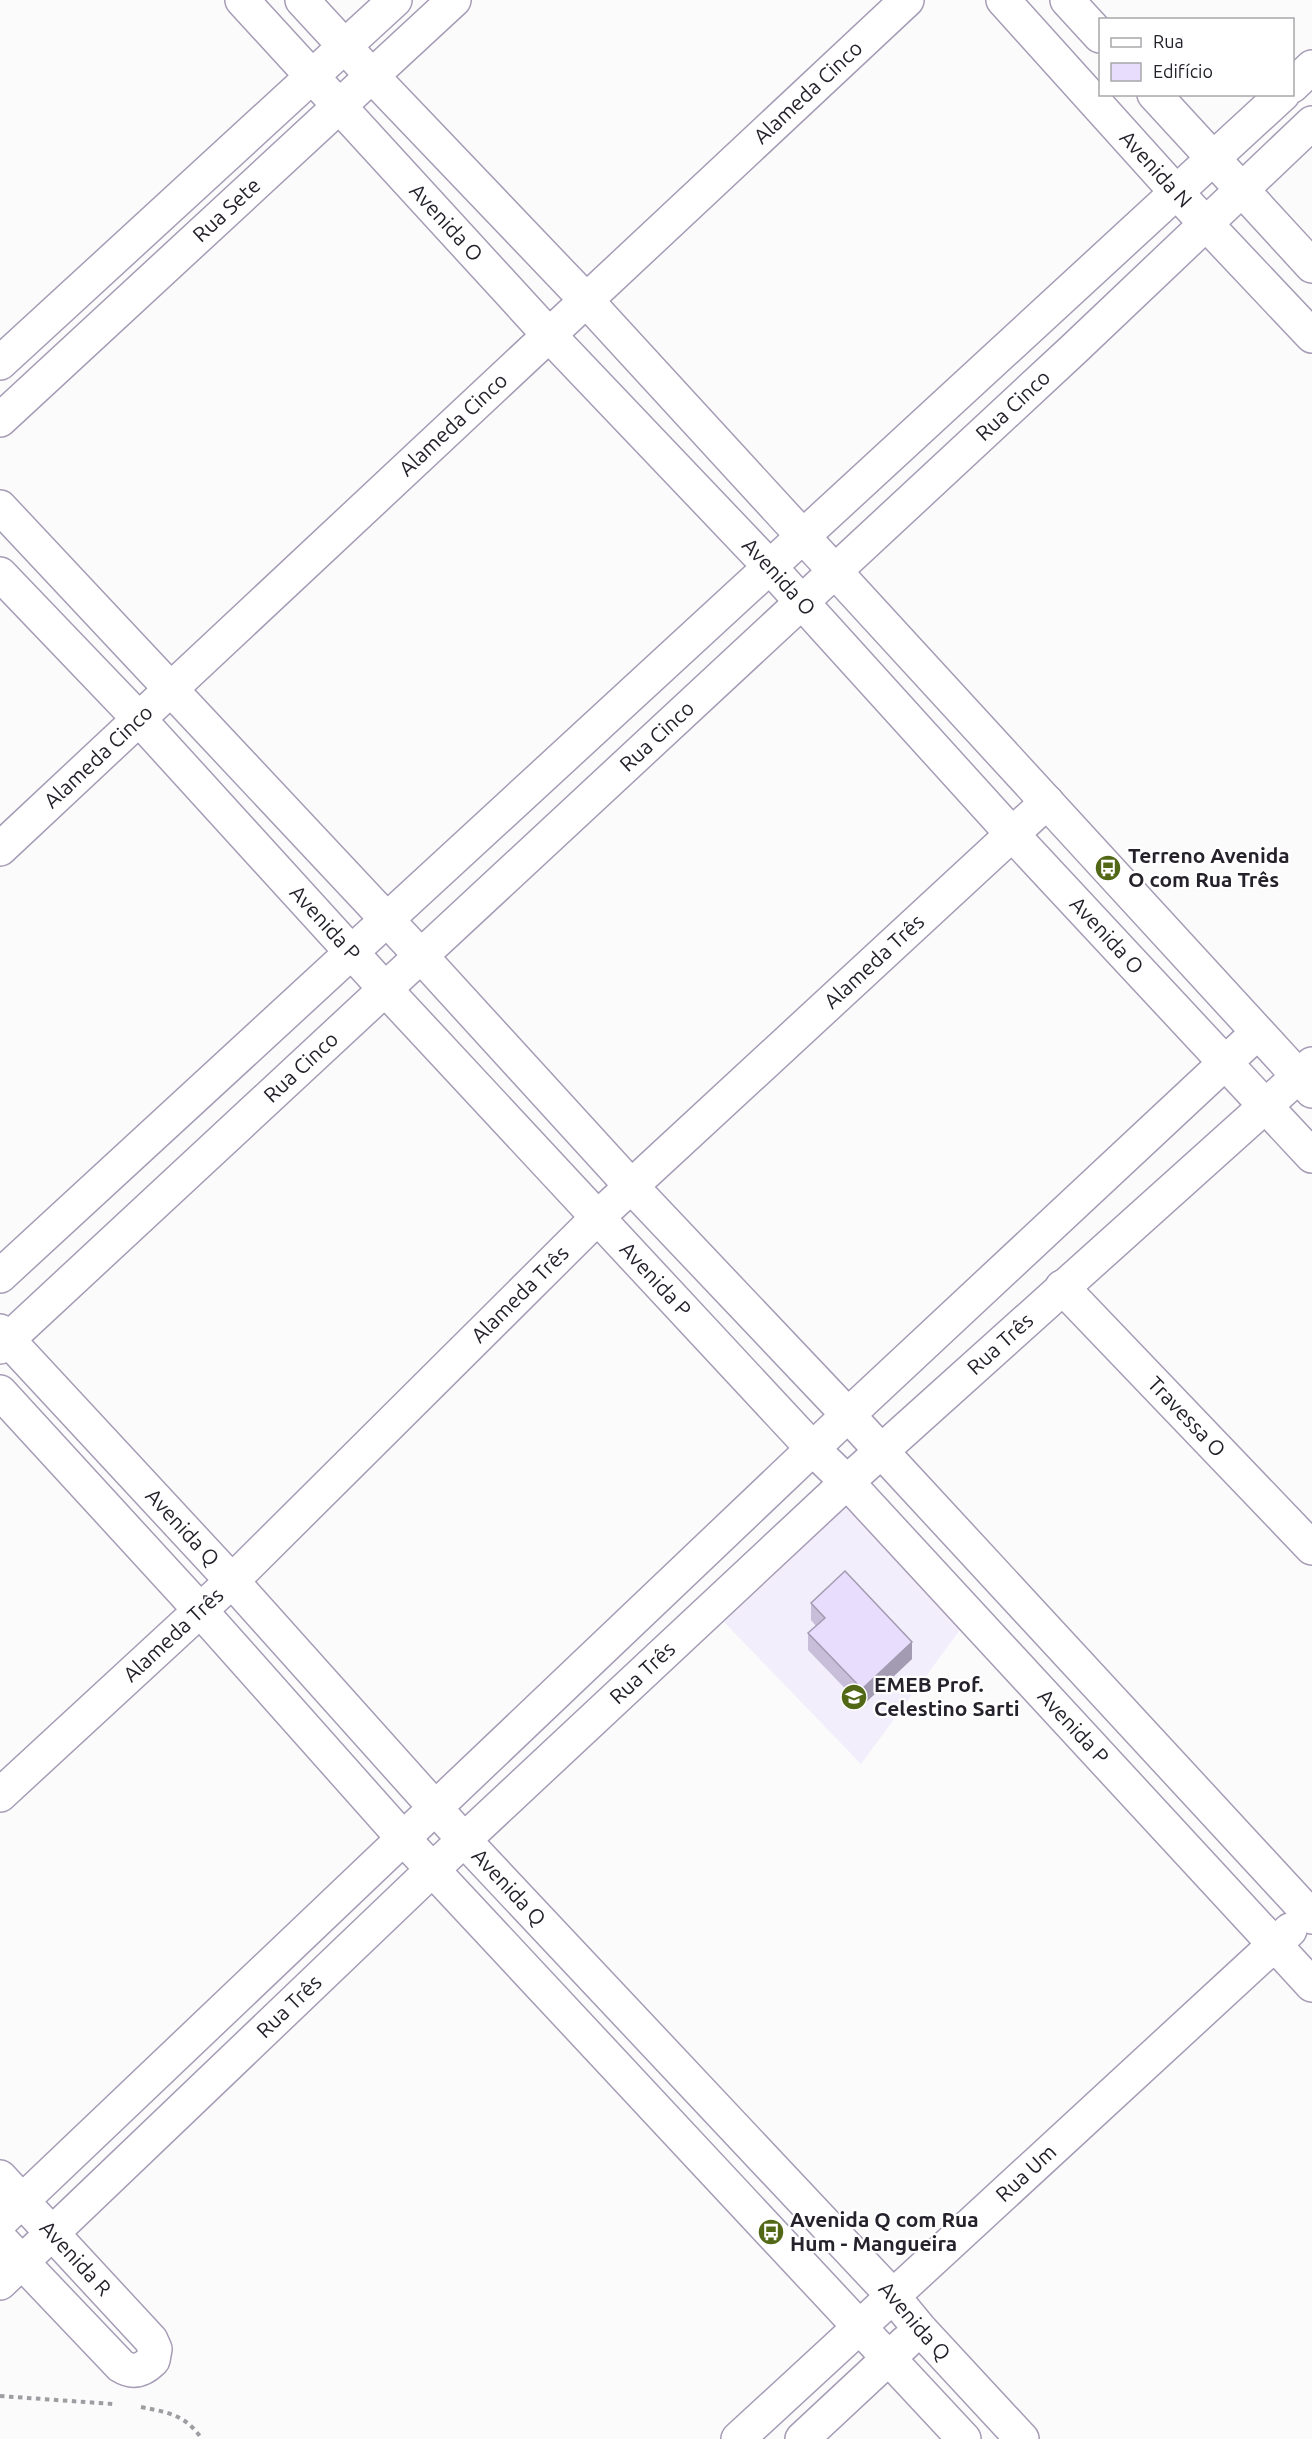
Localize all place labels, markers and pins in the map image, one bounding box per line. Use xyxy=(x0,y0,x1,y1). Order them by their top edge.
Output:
place label: Terreno Avenida O com Rua Três xyxy=(1128,843,1290,891)
bus stop icon: Terreno Avenida O com Rua Três xyxy=(1093,853,1123,883)
place label: EMEB Prof. Celestino Sarti xyxy=(874,1672,1020,1720)
school or university icon: EMEB Prof. Celestino Sarti xyxy=(839,1682,869,1712)
place label: Avenida Q com Rua Hum - Mangueira xyxy=(790,2207,979,2255)
bus stop icon: Avenida Q com Rua Hum - Mangueira xyxy=(756,2217,786,2247)

